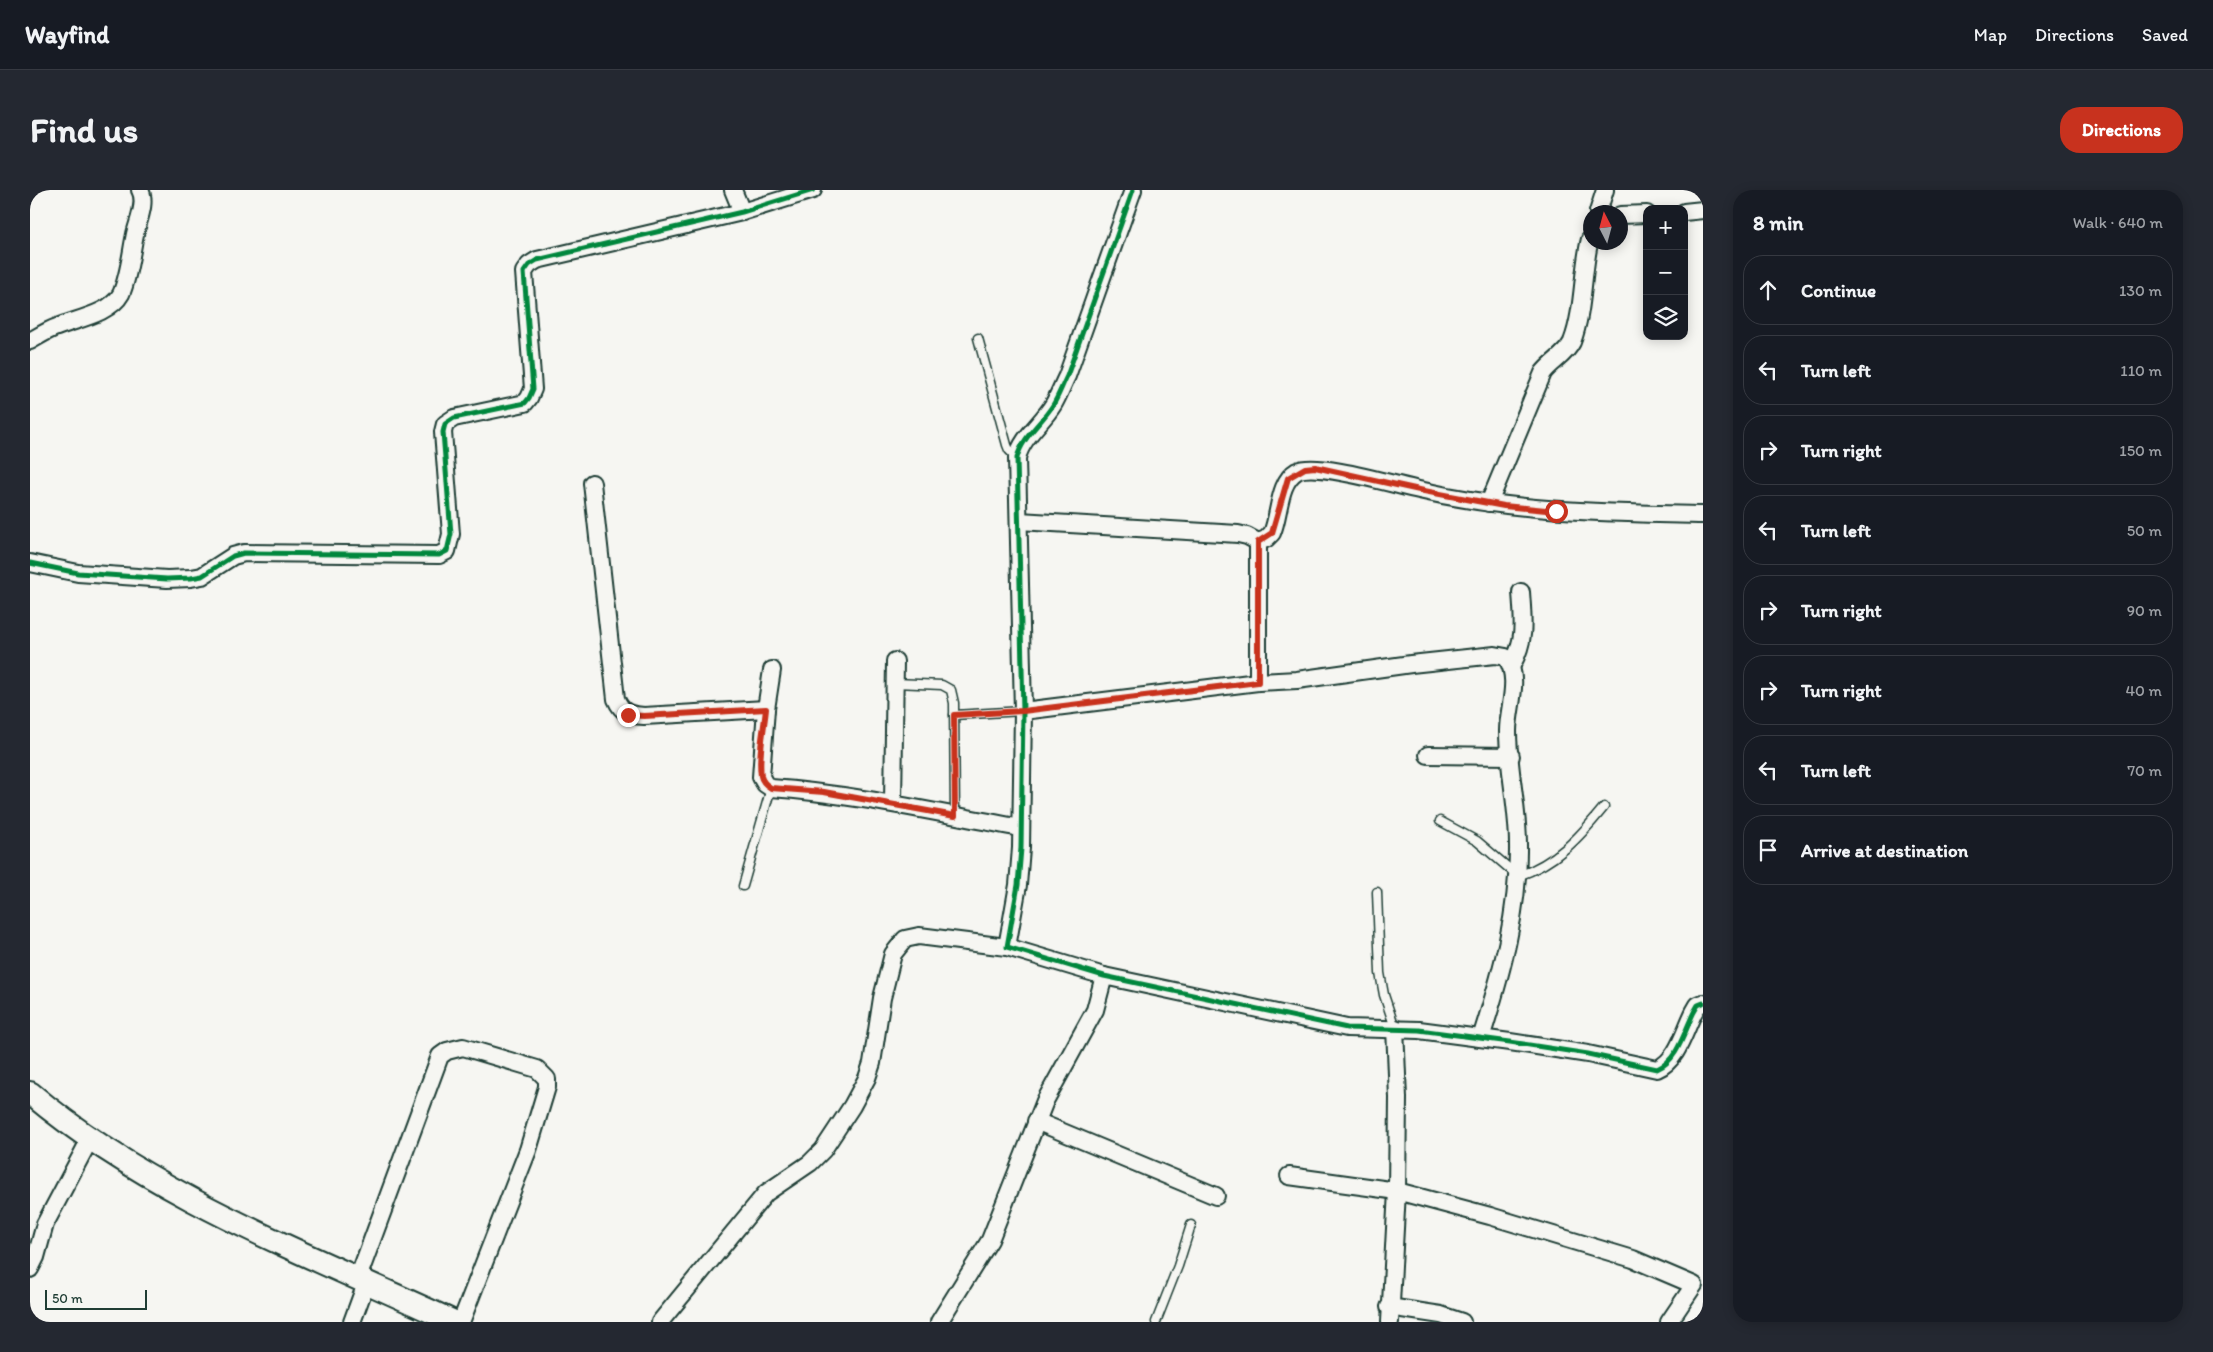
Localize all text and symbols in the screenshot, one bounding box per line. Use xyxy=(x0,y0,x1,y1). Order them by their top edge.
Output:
text: Wayfind xyxy=(25,20,109,49)
text: Map xyxy=(1974,24,2007,46)
text: Directions xyxy=(2035,24,2114,46)
text: Saved xyxy=(2142,24,2188,46)
button: Directions xyxy=(2060,107,2183,153)
text: Find us xyxy=(30,109,138,151)
north arrow xyxy=(1583,205,1628,250)
map controls xyxy=(1643,205,1688,340)
button: + xyxy=(1643,205,1688,250)
text: 8 min xyxy=(1753,210,1803,235)
text: Walk · 640 m xyxy=(2073,213,2163,232)
button: − xyxy=(1643,250,1688,295)
icon: ahead xyxy=(1754,276,1782,304)
text: Continue xyxy=(1801,279,1876,302)
text: 130 m xyxy=(2119,281,2162,300)
button: layers xyxy=(1643,295,1688,340)
icon: left xyxy=(1754,356,1782,384)
text: Turn left xyxy=(1801,359,1871,382)
text: 110 m xyxy=(2120,361,2162,380)
icon: right xyxy=(1754,436,1782,464)
text: Turn right xyxy=(1801,439,1882,462)
text: 150 m xyxy=(2119,441,2162,460)
route start xyxy=(1545,500,1568,523)
icon: left xyxy=(1754,516,1782,544)
text: Turn left xyxy=(1801,519,1871,542)
text: 50 m xyxy=(2127,521,2162,540)
icon: right xyxy=(1754,596,1782,624)
text: Turn right xyxy=(1801,599,1882,622)
text: 90 m xyxy=(2127,601,2162,620)
icon: right xyxy=(1754,676,1782,704)
text: Turn right xyxy=(1801,679,1882,702)
text: 40 m xyxy=(2125,681,2162,700)
route end xyxy=(617,704,640,727)
icon: left xyxy=(1754,756,1782,784)
text: Turn left xyxy=(1801,759,1871,782)
text: 70 m xyxy=(2127,761,2162,780)
icon: arrive xyxy=(1754,836,1782,864)
text: Arrive at destination xyxy=(1801,839,1968,862)
scale bar xyxy=(45,1287,148,1310)
text: 50 m xyxy=(52,1290,83,1307)

